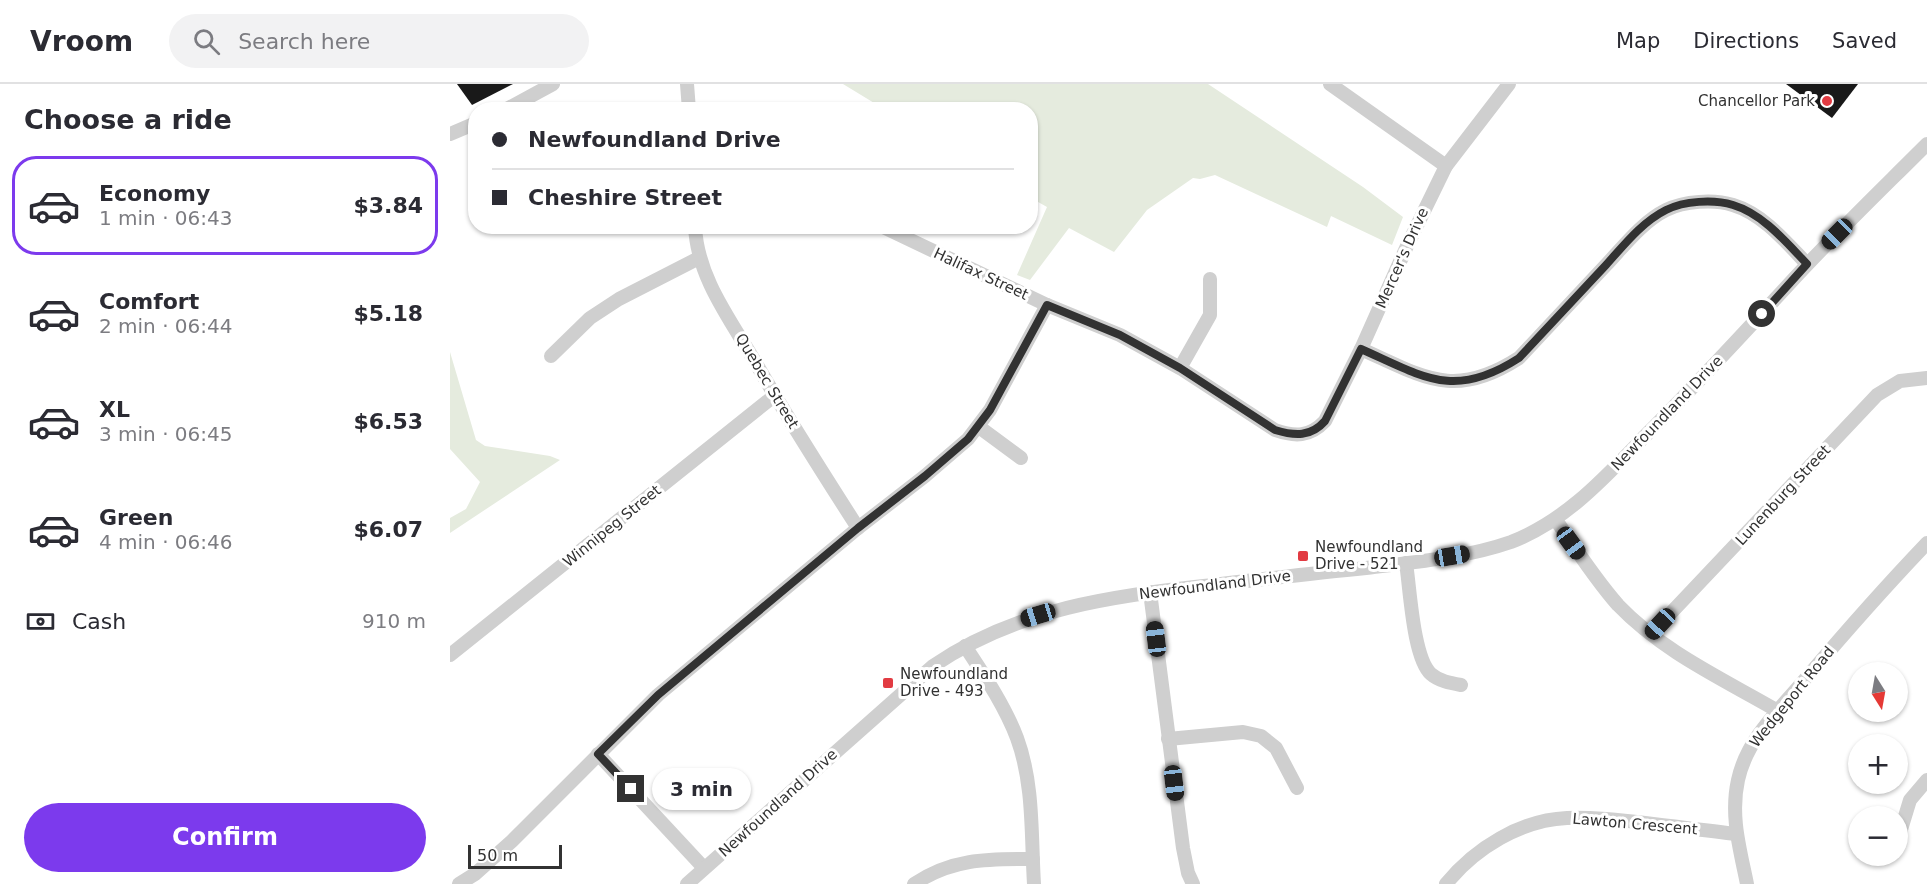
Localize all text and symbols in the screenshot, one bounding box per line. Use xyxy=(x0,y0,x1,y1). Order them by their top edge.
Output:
search box xyxy=(169,14,589,68)
text: Vroom xyxy=(30,25,133,58)
icon: search xyxy=(190,25,223,58)
text: Search here xyxy=(238,29,370,54)
text: Map xyxy=(1616,29,1660,53)
text: Directions xyxy=(1693,29,1799,53)
text: Saved xyxy=(1832,29,1897,53)
place label: Chancellor Park xyxy=(1698,92,1815,110)
marker: Chancellor Park xyxy=(1820,94,1834,108)
text: Choose a ride xyxy=(24,104,232,135)
text: Newfoundland Drive xyxy=(528,127,781,152)
icon: car xyxy=(27,179,81,233)
text: Economy xyxy=(99,181,210,206)
text: Cheshire Street xyxy=(528,185,722,210)
text: $3.84 xyxy=(353,193,423,218)
street label: Mercer's Drive xyxy=(1372,205,1432,311)
text: 1 min · 06:43 xyxy=(99,206,233,230)
car xyxy=(1818,215,1856,253)
street label: Halifax Street xyxy=(931,244,1031,304)
icon: car xyxy=(27,287,81,341)
text: Comfort xyxy=(99,289,199,314)
route start xyxy=(1748,300,1775,327)
text: $5.18 xyxy=(353,301,423,326)
text: 2 min · 06:44 xyxy=(99,314,233,338)
street label: Quebec Street xyxy=(732,330,803,432)
street label: Newfoundland Drive xyxy=(1607,352,1727,474)
icon: car xyxy=(27,395,81,449)
text: XL xyxy=(99,397,130,422)
text: $6.53 xyxy=(353,409,423,434)
text: 3 min · 06:45 xyxy=(99,422,233,446)
street label: Lunenburg Street xyxy=(1732,441,1834,549)
street label: Winnipeg Street xyxy=(560,481,665,571)
icon: car xyxy=(27,503,81,557)
text: Green xyxy=(99,505,173,530)
text: $6.07 xyxy=(353,517,423,542)
car xyxy=(1553,523,1589,563)
text: 4 min · 06:46 xyxy=(99,530,233,554)
place label: Newfoundland Drive - 521 xyxy=(1315,538,1423,573)
car xyxy=(1433,544,1471,568)
marker: Newfoundland Drive - 521 xyxy=(1296,549,1310,563)
street label: Newfoundland Drive xyxy=(1138,567,1292,603)
car xyxy=(1018,601,1058,629)
icon: cash xyxy=(24,605,57,638)
car xyxy=(1641,605,1679,643)
text: Cash xyxy=(72,609,126,634)
text: 910 m xyxy=(362,609,426,633)
car xyxy=(1145,620,1167,658)
street label: Wedgeport Road xyxy=(1746,643,1838,751)
north arrow xyxy=(1848,662,1908,722)
map controls xyxy=(1848,662,1908,866)
place label: Newfoundland Drive - 493 xyxy=(900,665,1008,700)
marker: Newfoundland Drive - 493 xyxy=(881,676,895,690)
button: + xyxy=(1848,734,1908,794)
street label: Newfoundland Drive xyxy=(715,745,841,861)
car xyxy=(1163,764,1185,802)
callout: 3 min xyxy=(652,768,751,810)
route end xyxy=(617,775,644,802)
text: 3 min xyxy=(670,777,733,801)
button: Confirm xyxy=(24,803,426,872)
button: − xyxy=(1848,806,1908,866)
street label: Lawton Crescent xyxy=(1572,810,1698,838)
scale bar xyxy=(468,842,562,870)
text: 50 m xyxy=(477,846,518,865)

